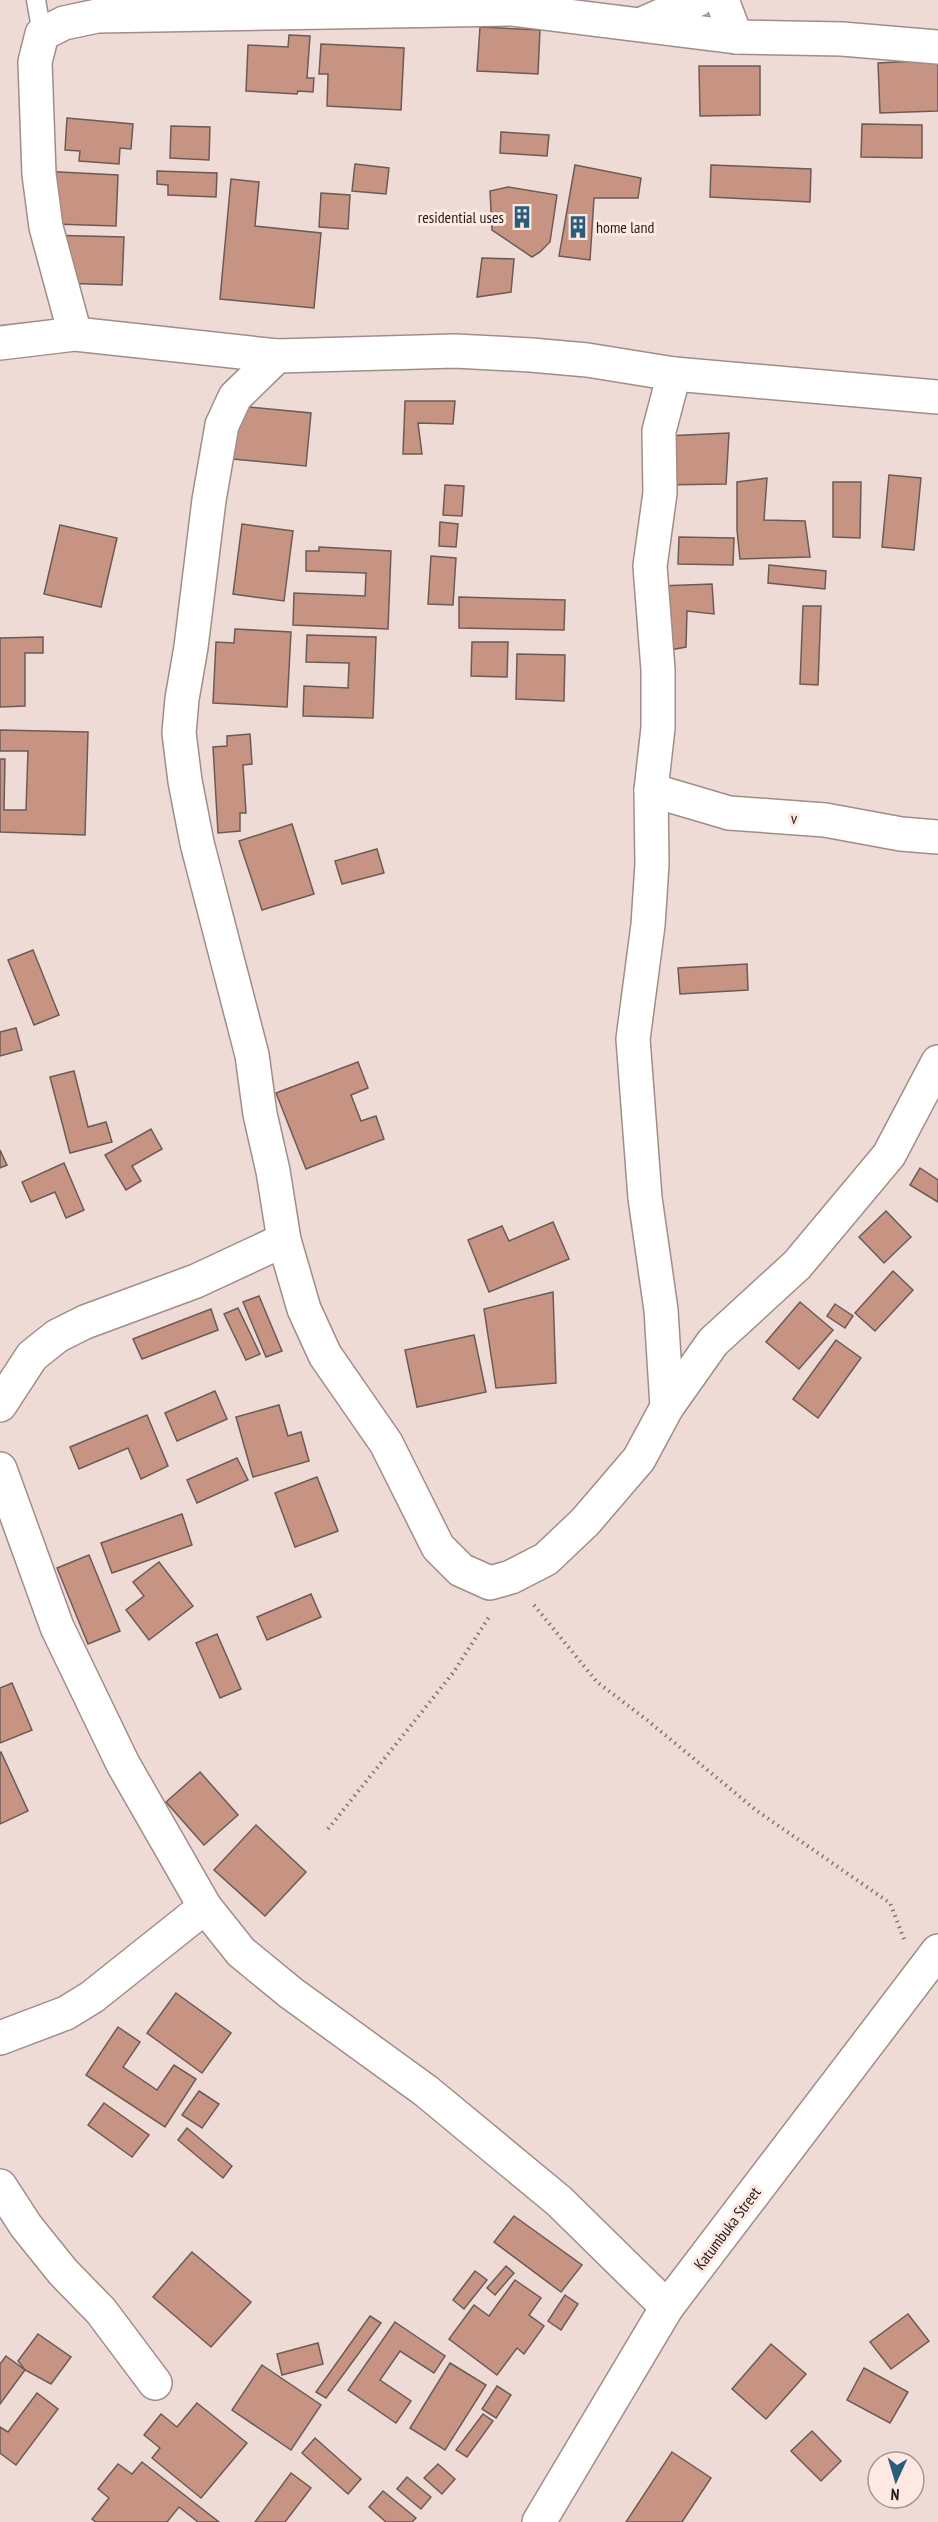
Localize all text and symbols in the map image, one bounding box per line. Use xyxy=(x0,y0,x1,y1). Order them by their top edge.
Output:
building icon: residential uses xyxy=(509,204,535,230)
place label: residential uses xyxy=(418,207,504,227)
building icon: home land xyxy=(565,214,591,240)
place label: home land xyxy=(596,217,655,237)
street label: v xyxy=(790,808,799,828)
street label: Katumbuka Street xyxy=(689,2182,765,2273)
north arrow xyxy=(866,2450,926,2510)
text: N xyxy=(890,2485,900,2505)

